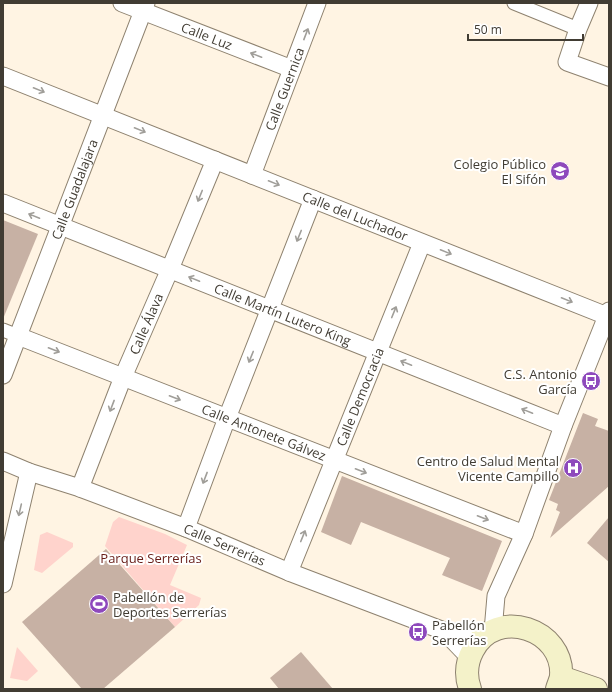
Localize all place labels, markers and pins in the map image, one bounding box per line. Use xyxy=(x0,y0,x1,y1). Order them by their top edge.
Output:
place label: Colegio Público El Sifón xyxy=(454,155,546,188)
school or university icon: Colegio Público El Sifón xyxy=(549,160,571,182)
place label: C.S. Antonio García xyxy=(504,365,577,398)
bus stop icon: C.S. Antonio García xyxy=(580,370,602,392)
place label: Centro de Salud Mental Vicente Campillo xyxy=(417,452,559,485)
hospital icon: Centro de Salud Mental Vicente Campillo xyxy=(562,457,584,479)
place label: Pabellón de Deportes Serrerías xyxy=(113,588,227,621)
sports icon: Pabellón de Deportes Serrerías xyxy=(88,593,110,615)
place label: Pabellón Serrerías xyxy=(432,616,486,649)
bus stop icon: Pabellón Serrerías xyxy=(407,621,429,643)

